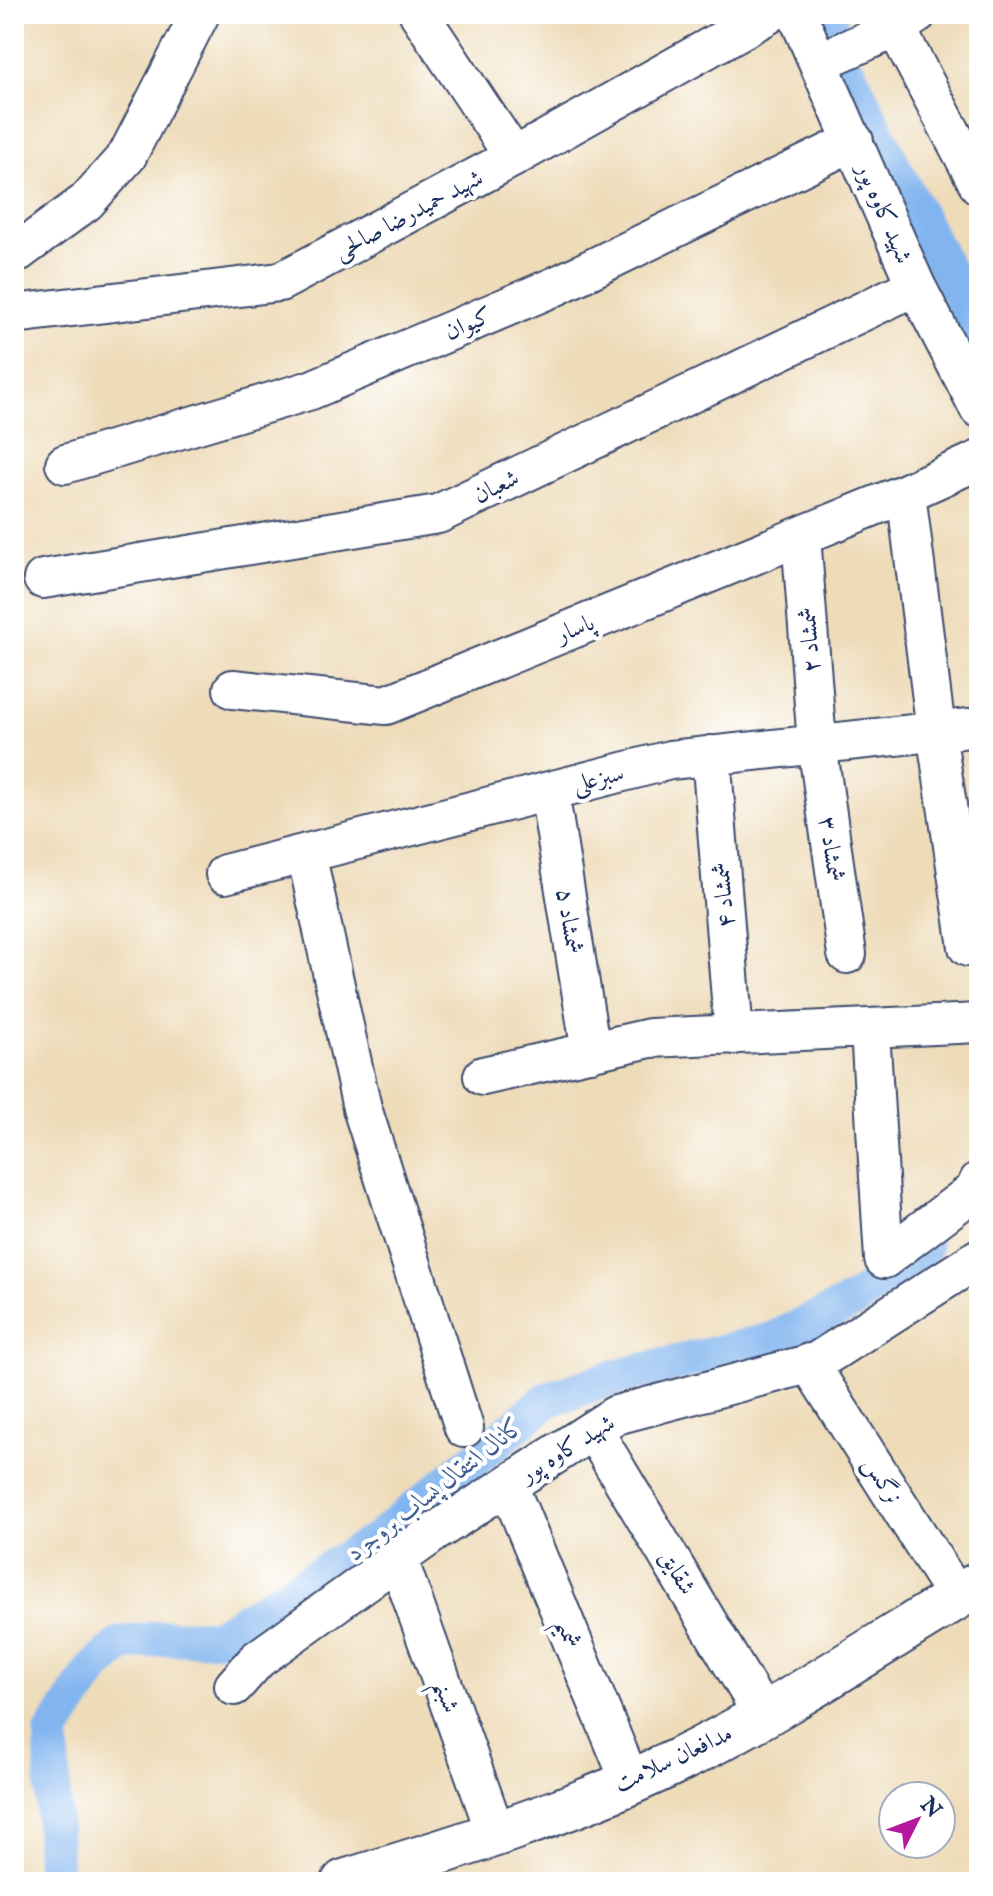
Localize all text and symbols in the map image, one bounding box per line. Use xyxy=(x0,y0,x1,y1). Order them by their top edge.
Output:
street label: شهید کاوه پور xyxy=(848,157,919,269)
street label: شهید حمیدرضا صالحی xyxy=(329,163,489,268)
street label: کیوان xyxy=(440,301,497,348)
street label: شعبان xyxy=(469,463,525,512)
street label: شمشاد ۲ xyxy=(793,606,828,674)
street label: پاسار xyxy=(550,607,601,652)
street label: سبزعلی xyxy=(569,758,627,801)
street label: شمشاد ۳ xyxy=(811,814,850,884)
street label: شمشاد ۴ xyxy=(706,861,743,929)
street label: شمشاد ۵ xyxy=(548,886,589,956)
street label: شهید کاوه پور xyxy=(513,1408,621,1492)
water label: کانال انتقال پساب بروجرد xyxy=(340,1409,532,1569)
street label: نرگس xyxy=(855,1451,908,1511)
street label: شقایق xyxy=(651,1545,702,1601)
street label: شمیم xyxy=(541,1614,588,1656)
street label: شبنم xyxy=(419,1676,466,1720)
street label: مدافعان سلامت xyxy=(610,1718,738,1800)
north arrow xyxy=(877,1780,957,1860)
text: N xyxy=(913,1791,947,1824)

